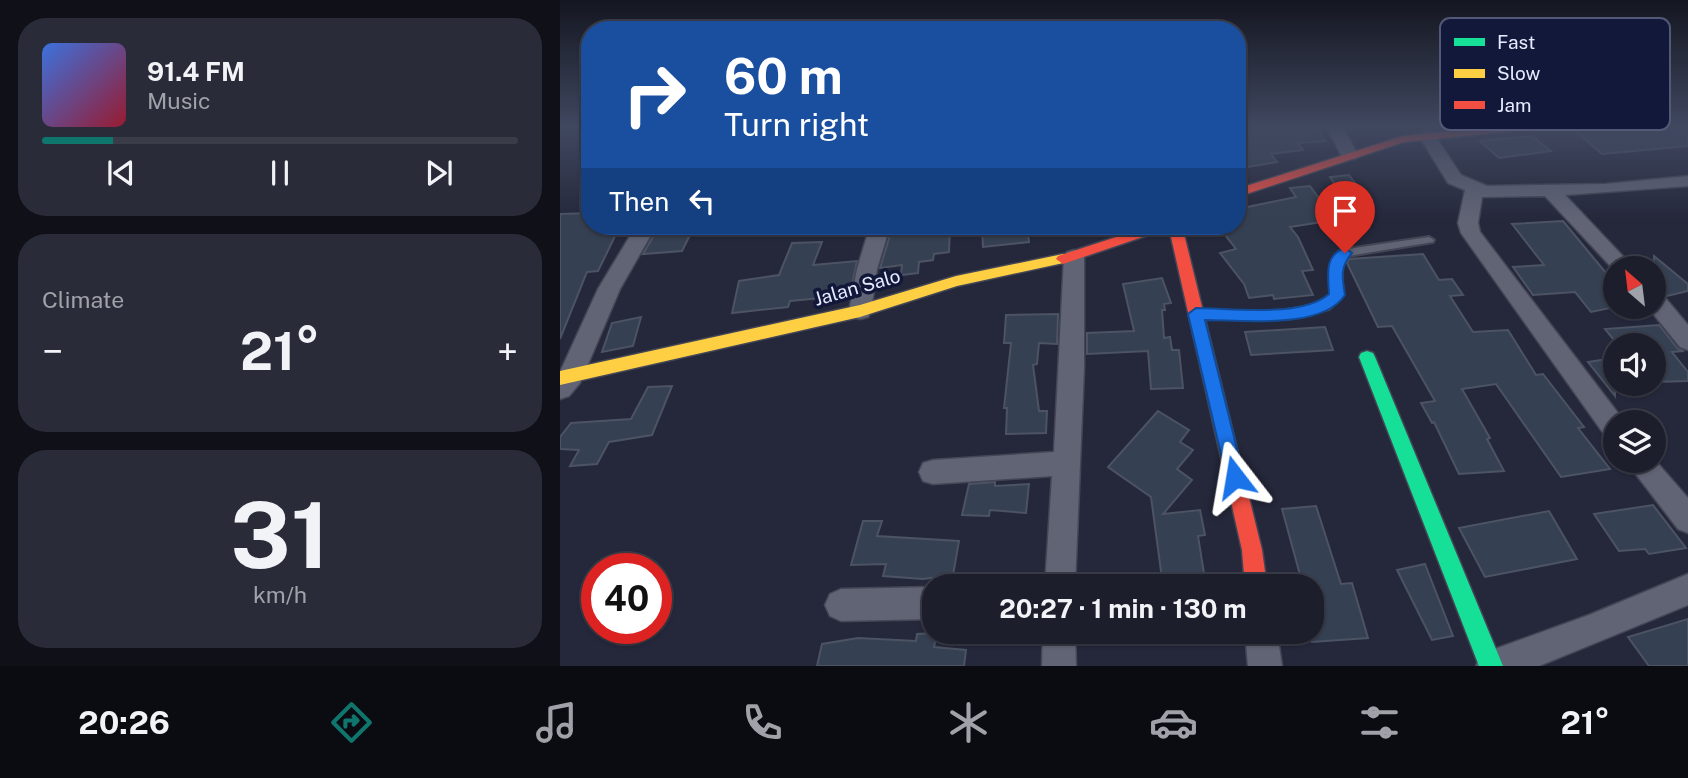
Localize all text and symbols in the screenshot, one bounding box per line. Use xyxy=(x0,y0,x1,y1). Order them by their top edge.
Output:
legend xyxy=(1440,18,1670,130)
text: Fast xyxy=(1497,31,1535,53)
text: 60 m xyxy=(724,47,843,105)
icon: right xyxy=(609,49,700,140)
text: 91.4 FM xyxy=(147,56,245,87)
text: Slow xyxy=(1497,62,1541,84)
text: Music xyxy=(147,87,211,114)
text: Jam xyxy=(1497,94,1531,116)
text: Turn right xyxy=(724,106,869,143)
icon: previous xyxy=(102,154,140,192)
icon: pause xyxy=(261,154,299,192)
icon: next xyxy=(420,154,458,192)
pin xyxy=(1315,181,1375,253)
icon: left xyxy=(683,182,721,220)
text: Then xyxy=(609,186,669,217)
icon: arrive xyxy=(1326,192,1364,230)
north arrow xyxy=(1603,256,1666,318)
map controls xyxy=(1603,256,1666,473)
street label: Jalan Salo xyxy=(811,264,903,310)
text: Climate xyxy=(42,286,124,313)
text: 21° xyxy=(240,321,320,382)
text: − xyxy=(42,329,63,374)
text: + xyxy=(497,329,518,374)
button: sound xyxy=(1603,333,1666,396)
button: layers xyxy=(1603,410,1666,473)
position arrow xyxy=(1198,440,1272,514)
text: 31 xyxy=(230,482,330,588)
speed limit sign: 40 xyxy=(581,553,672,644)
text: km/h xyxy=(253,581,307,608)
text: 20:27 · 1 min · 130 m xyxy=(999,593,1247,624)
icon: directions xyxy=(327,698,376,747)
icon: music xyxy=(532,698,581,747)
icon: phone xyxy=(738,698,787,747)
icon: climate xyxy=(944,698,993,747)
icon: car xyxy=(1149,698,1198,747)
icon: filters xyxy=(1355,698,1404,747)
text: 20:26 xyxy=(78,704,170,741)
text: 21° xyxy=(1560,704,1610,741)

